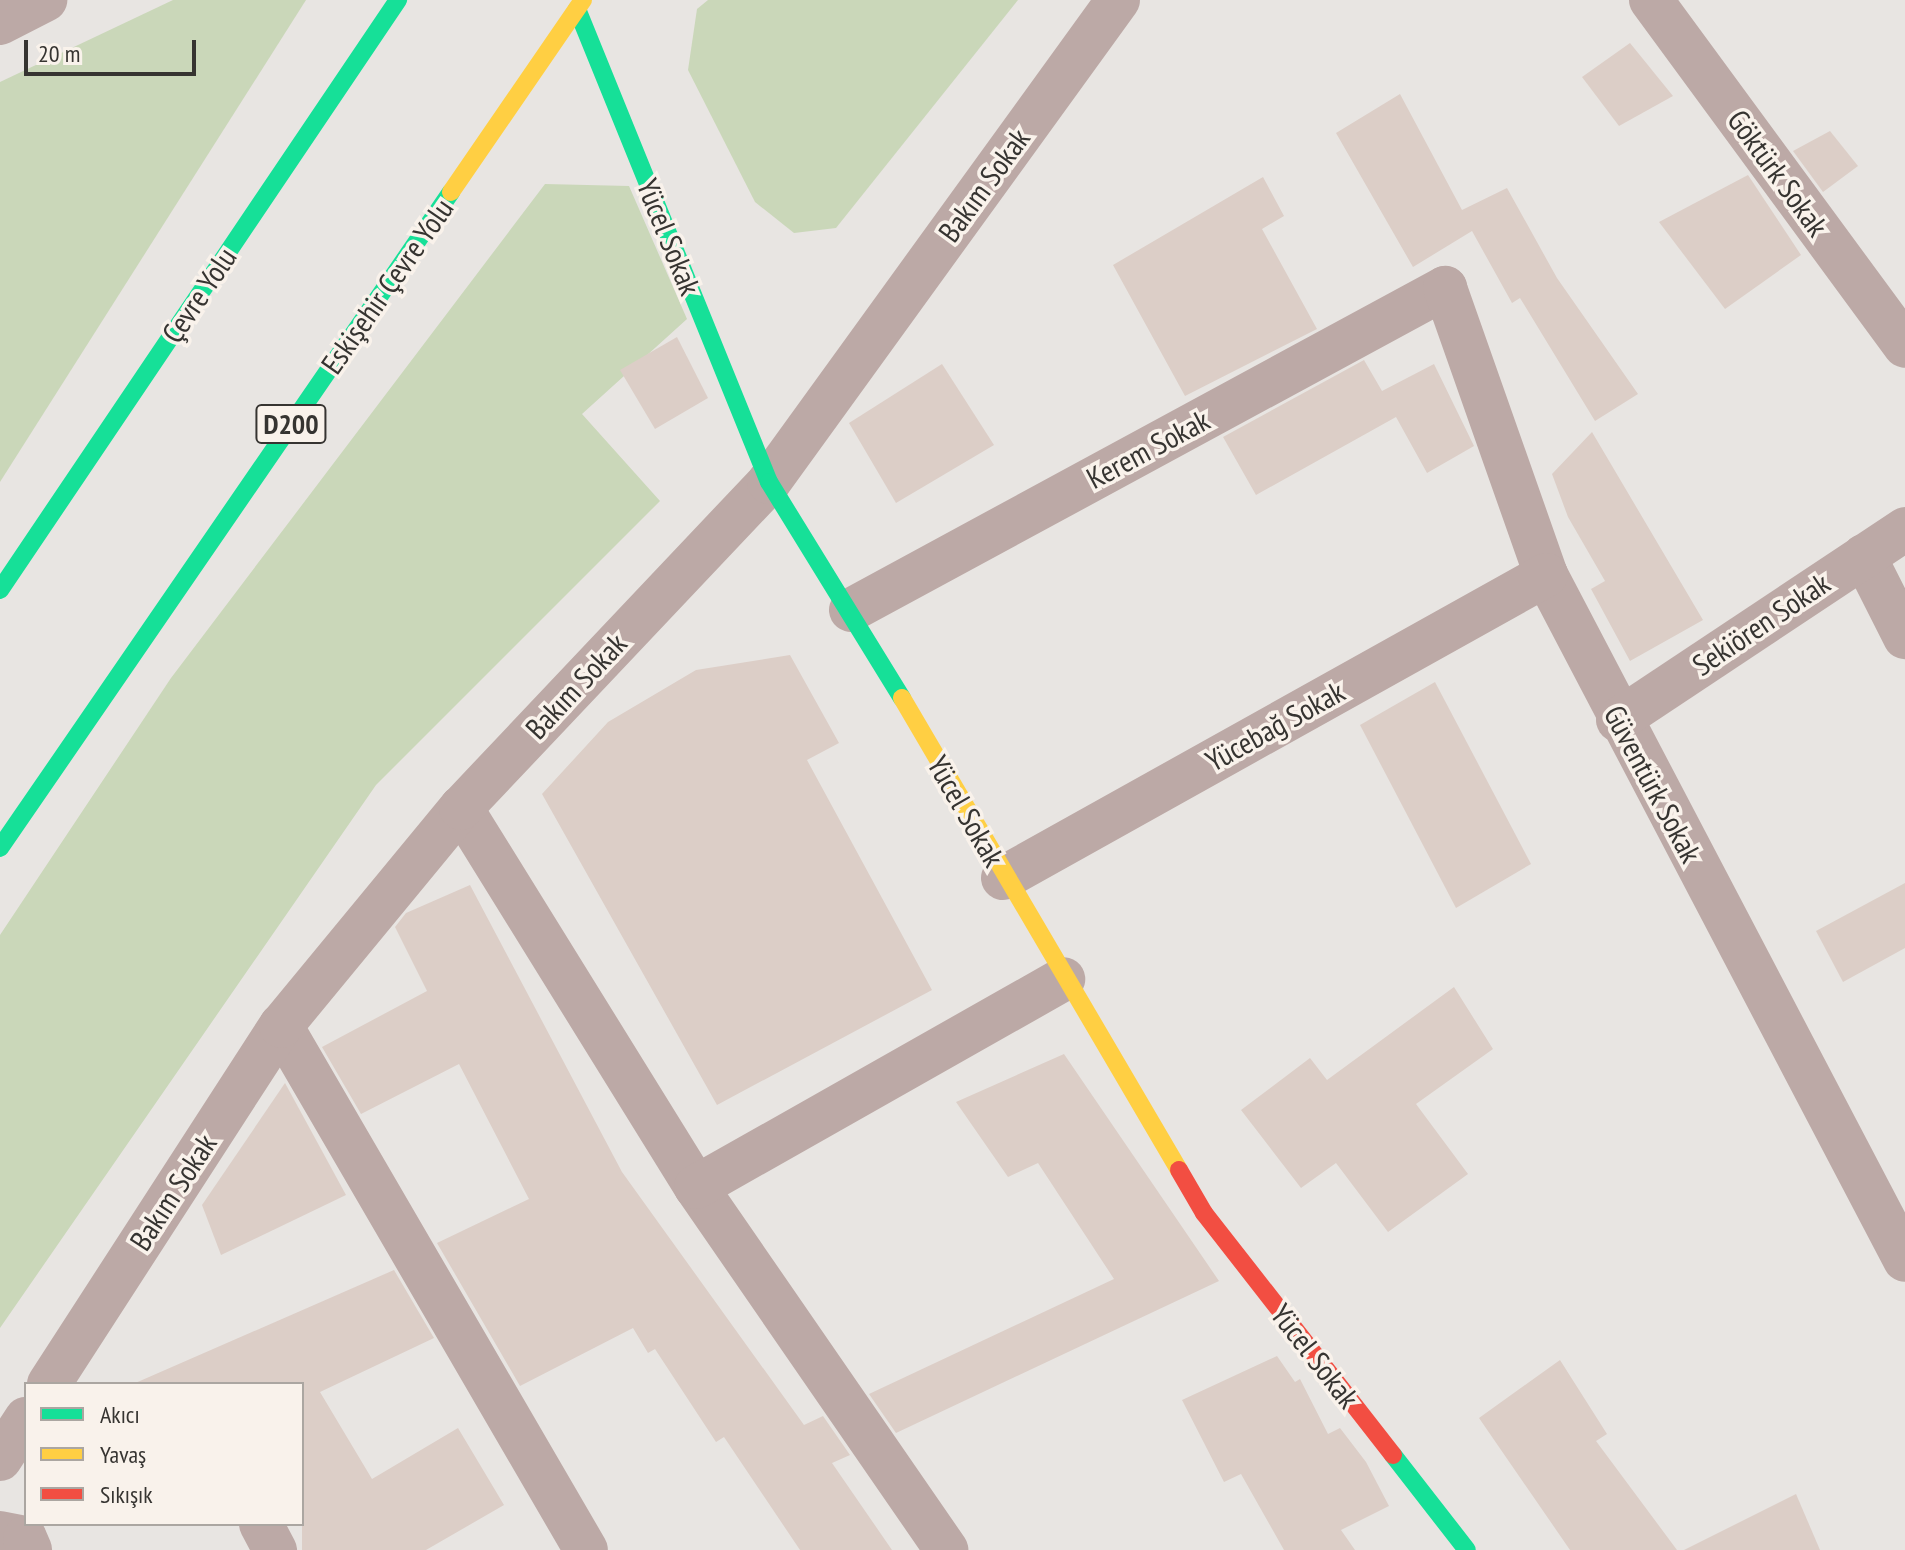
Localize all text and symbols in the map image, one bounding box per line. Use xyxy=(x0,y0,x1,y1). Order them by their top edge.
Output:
scale bar xyxy=(28,24,200,74)
text: 20 m xyxy=(38,38,80,69)
street label: Göktürk Sokak xyxy=(1720,103,1836,243)
street label: Bakım Sokak xyxy=(931,121,1037,249)
street label: Yücel Sokak xyxy=(629,174,709,300)
street label: Eskişehir Çevre Yolu xyxy=(313,191,461,381)
street label: Çevre Yolu xyxy=(154,240,244,350)
road number: D200 xyxy=(255,400,327,448)
street label: Kerem Sokak xyxy=(1081,402,1215,496)
street label: Sekiören Sokak xyxy=(1686,565,1836,683)
street label: Bakım Sokak xyxy=(518,626,634,746)
street label: Yücebağ Sokak xyxy=(1199,673,1351,779)
street label: Güventürk Sokak xyxy=(1596,699,1710,869)
street label: Yücel Sokak xyxy=(920,749,1012,873)
street label: Bakım Sokak xyxy=(122,1127,224,1257)
street label: Yücel Sokak xyxy=(1263,1297,1367,1415)
legend xyxy=(24,1382,304,1526)
text: Akıcı xyxy=(100,1399,140,1430)
text: Yavaş xyxy=(100,1439,146,1470)
text: Sıkışık xyxy=(100,1479,153,1510)

